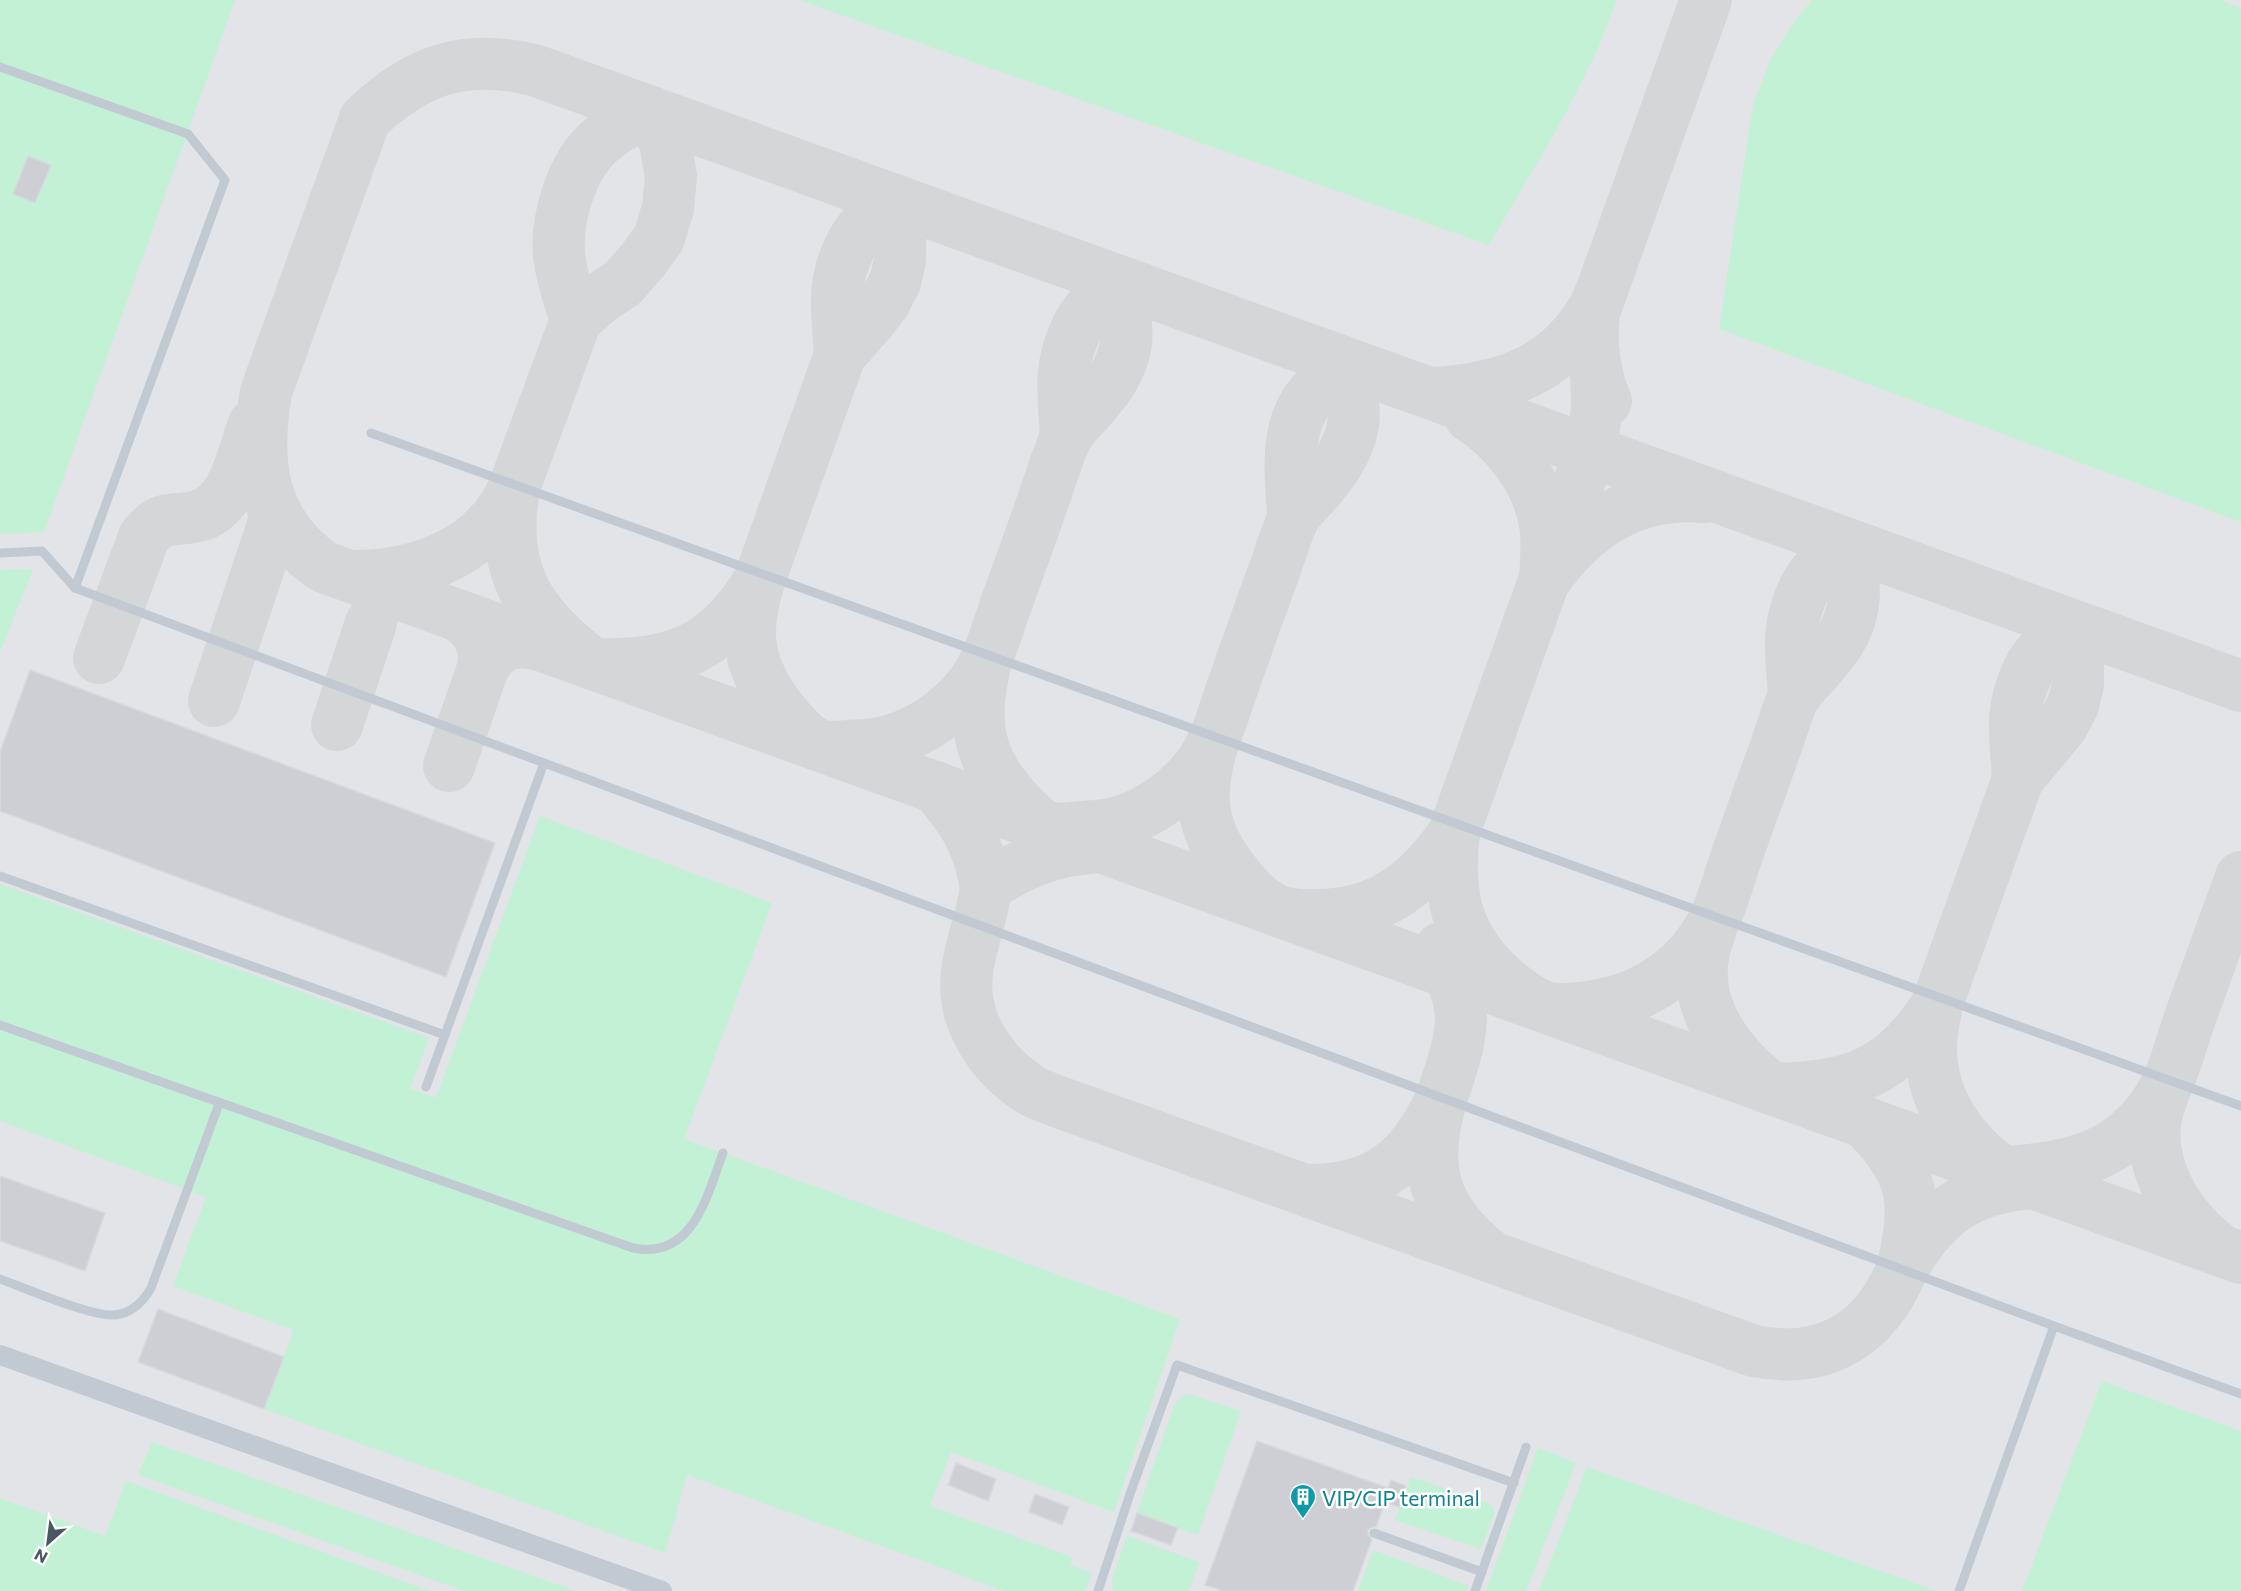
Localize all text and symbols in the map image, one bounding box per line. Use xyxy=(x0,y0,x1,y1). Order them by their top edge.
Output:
building icon: VIP/CIP terminal xyxy=(1288,1482,1318,1520)
place label: VIP/CIP terminal xyxy=(1322,1485,1480,1510)
north arrow xyxy=(18,1513,78,1573)
text: N xyxy=(31,1545,50,1568)

